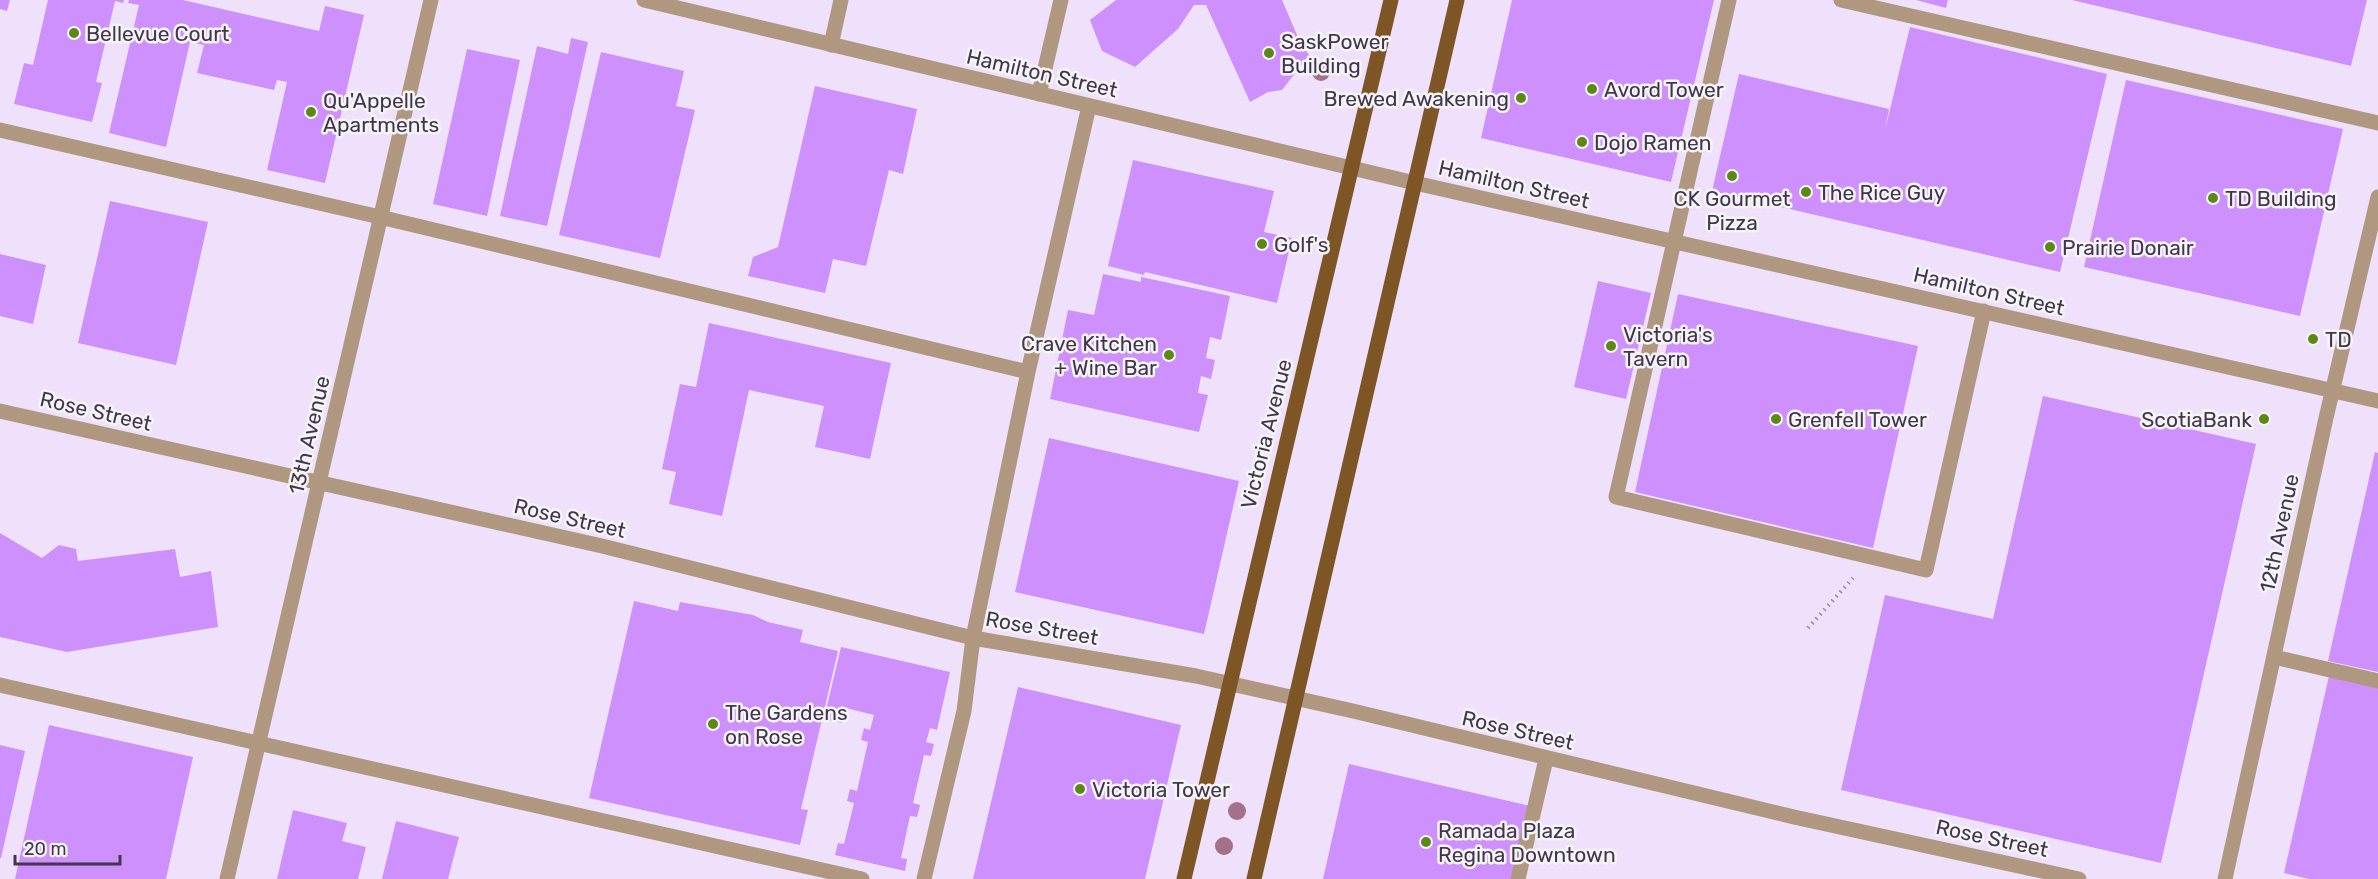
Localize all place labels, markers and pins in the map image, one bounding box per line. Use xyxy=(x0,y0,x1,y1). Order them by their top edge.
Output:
place label: Bellevue Court xyxy=(86,21,229,46)
marker: Bellevue Court xyxy=(67,26,81,40)
place label: SaskPower Building xyxy=(1281,29,1389,78)
marker: SaskPower Building xyxy=(1262,46,1276,60)
place label: Avord Tower xyxy=(1604,77,1724,102)
marker: Avord Tower xyxy=(1585,82,1599,96)
place label: Brewed Awakening xyxy=(1323,86,1509,111)
place label: Qu'Appelle Apartments xyxy=(323,88,439,137)
marker: Brewed Awakening xyxy=(1514,91,1528,105)
marker: Qu'Appelle Apartments xyxy=(304,105,318,119)
place label: Dojo Ramen xyxy=(1594,130,1712,155)
marker: Dojo Ramen xyxy=(1575,135,1589,149)
marker: CK Gourmet Pizza xyxy=(1725,169,1739,183)
place label: The Rice Guy xyxy=(1818,180,1946,205)
marker: The Rice Guy xyxy=(1799,185,1813,199)
place label: CK Gourmet Pizza xyxy=(1673,186,1791,235)
place label: TD Building xyxy=(2225,186,2336,211)
marker: TD Building xyxy=(2206,191,2220,205)
place label: Golf's xyxy=(1274,232,1328,257)
place label: Prairie Donair xyxy=(2062,235,2194,260)
marker: Golf's xyxy=(1255,237,1269,251)
marker: Prairie Donair xyxy=(2043,240,2057,254)
place label: Victoria's Tavern xyxy=(1623,322,1713,371)
place label: TD xyxy=(2325,327,2352,352)
place label: Crave Kitchen + Wine Bar xyxy=(1021,331,1157,380)
marker: TD xyxy=(2306,332,2320,346)
marker: Victoria's Tavern xyxy=(1604,339,1618,353)
marker: Crave Kitchen + Wine Bar xyxy=(1162,348,1176,362)
place label: Grenfell Tower xyxy=(1788,407,1927,432)
place label: ScotiaBank xyxy=(2141,407,2252,432)
marker: Grenfell Tower xyxy=(1769,412,1783,426)
marker: ScotiaBank xyxy=(2257,412,2271,426)
place label: The Gardens on Rose xyxy=(725,700,848,749)
marker: The Gardens on Rose xyxy=(706,717,720,731)
place label: Victoria Tower xyxy=(1092,777,1230,802)
marker: Victoria Tower xyxy=(1073,782,1087,796)
place label: Ramada Plaza Regina Downtown xyxy=(1438,818,1616,867)
marker: Ramada Plaza Regina Downtown xyxy=(1419,835,1433,849)

